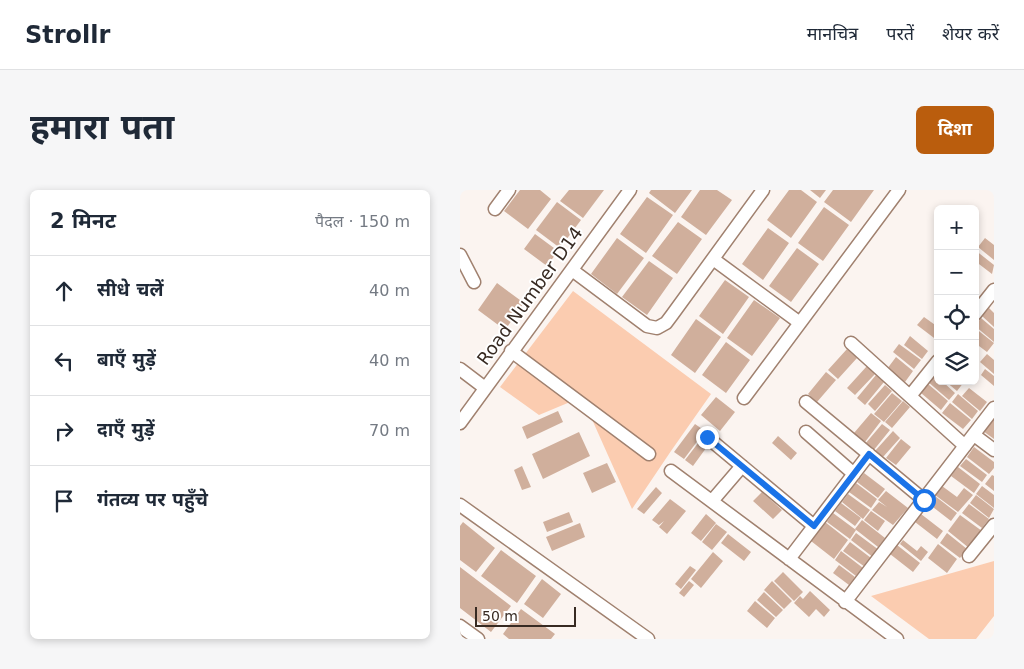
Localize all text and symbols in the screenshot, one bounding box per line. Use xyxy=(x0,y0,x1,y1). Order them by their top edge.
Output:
text: Strollr xyxy=(25,21,110,49)
text: मानचित्र xyxy=(807,23,858,44)
text: परतें xyxy=(886,23,914,44)
text: शेयर करें xyxy=(942,23,999,44)
button: दिशा xyxy=(916,106,994,154)
text: हमारा पता xyxy=(30,107,174,147)
map controls xyxy=(934,205,979,385)
button: + xyxy=(934,205,979,250)
text: 2 मिनट xyxy=(50,209,116,233)
text: पैदल · 150 m xyxy=(315,212,410,231)
street label: Road Number D14 xyxy=(472,223,587,369)
button: − xyxy=(934,250,979,295)
icon: ahead xyxy=(50,277,78,305)
text: सीधे चलें xyxy=(97,278,164,300)
text: 40 m xyxy=(369,281,410,300)
button: locate xyxy=(934,295,979,340)
button: layers xyxy=(934,340,979,385)
icon: left xyxy=(50,347,78,375)
text: बाएँ मुड़ें xyxy=(97,348,156,370)
text: 40 m xyxy=(369,351,410,370)
icon: right xyxy=(50,417,78,445)
text: दाएँ मुड़ें xyxy=(97,418,155,440)
text: 70 m xyxy=(369,421,410,440)
route end xyxy=(696,426,719,449)
icon: arrive xyxy=(50,487,78,515)
text: गंतव्य पर पहुँचे xyxy=(97,488,208,510)
route start xyxy=(913,489,936,512)
scale bar xyxy=(475,604,576,627)
text: 50 m xyxy=(482,608,518,624)

